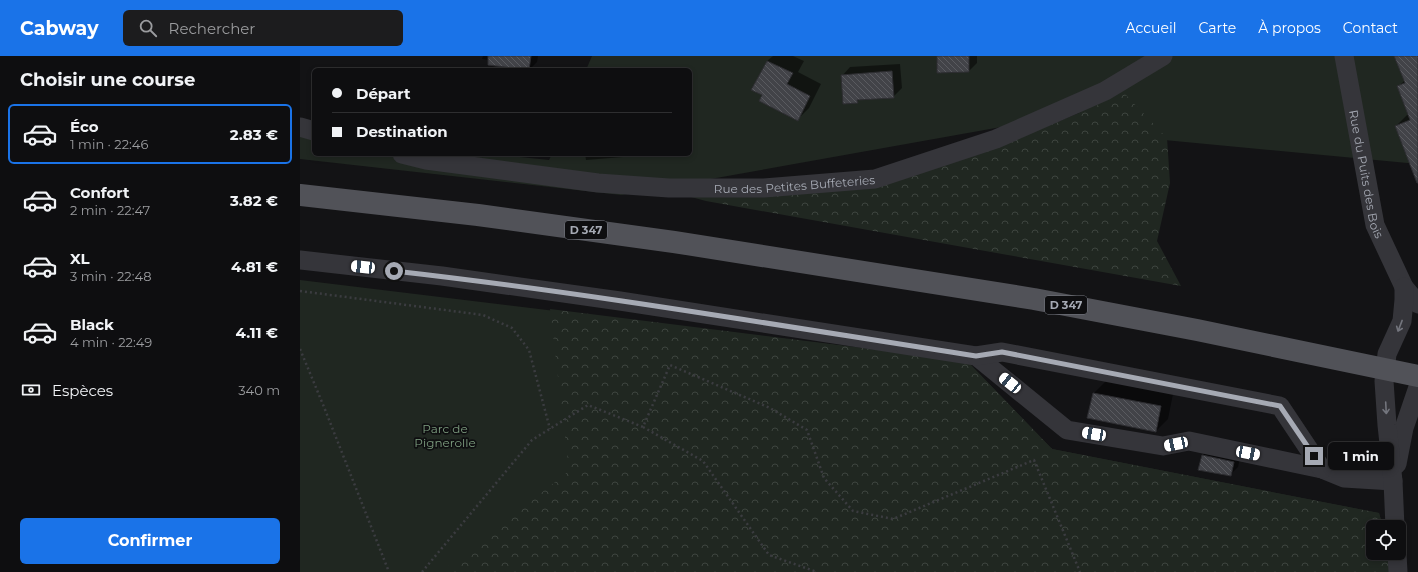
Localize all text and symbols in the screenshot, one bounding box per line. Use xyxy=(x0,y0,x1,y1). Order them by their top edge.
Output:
search box xyxy=(123,10,403,46)
text: Cabway xyxy=(20,17,99,40)
icon: search xyxy=(137,17,159,39)
text: Rechercher xyxy=(169,19,255,38)
text: Accueil xyxy=(1126,19,1177,37)
text: Carte xyxy=(1199,19,1236,37)
text: À propos xyxy=(1258,19,1321,37)
text: Contact xyxy=(1343,19,1398,37)
text: Choisir une course xyxy=(20,69,195,91)
text: Départ xyxy=(356,84,411,103)
street label: Rue du Puits des Bois xyxy=(1347,109,1388,240)
icon: car xyxy=(22,116,58,152)
text: Éco xyxy=(70,117,99,136)
text: Destination xyxy=(356,122,448,141)
text: 2.83 € xyxy=(230,125,278,144)
text: 1 min · 22:46 xyxy=(70,136,148,152)
street label: Rue des Petites Buffeteries xyxy=(714,172,876,196)
icon: car xyxy=(22,182,58,218)
text: Confort xyxy=(70,183,130,202)
text: 3.82 € xyxy=(230,191,278,210)
text: 2 min · 22:47 xyxy=(70,202,150,218)
road number: D 347 xyxy=(565,221,607,239)
icon: car xyxy=(22,248,58,284)
text: XL xyxy=(70,249,89,268)
text: 4.81 € xyxy=(231,257,278,276)
car xyxy=(350,260,376,274)
route start xyxy=(385,262,403,280)
text: 3 min · 22:48 xyxy=(70,268,151,284)
road number: D 347 xyxy=(1045,296,1087,314)
icon: car xyxy=(22,314,58,350)
text: Black xyxy=(70,315,114,334)
one-way arrow xyxy=(1395,319,1403,331)
text: 4.11 € xyxy=(236,323,278,342)
text: 4 min · 22:49 xyxy=(70,334,152,350)
car xyxy=(997,371,1023,395)
icon: cash xyxy=(20,379,42,401)
text: Espèces xyxy=(52,381,113,400)
text: 340 m xyxy=(238,382,280,398)
one-way arrow xyxy=(1382,401,1389,414)
park label: Parc de Pignerolle xyxy=(414,421,476,450)
car xyxy=(1081,426,1107,442)
car xyxy=(1163,436,1189,452)
callout: 1 min xyxy=(1328,442,1394,470)
car xyxy=(1235,445,1261,461)
route end xyxy=(1305,447,1323,465)
text: 1 min xyxy=(1343,448,1379,464)
button: Confirmer xyxy=(20,518,280,564)
map controls xyxy=(1366,520,1406,560)
button: locate xyxy=(1366,520,1406,560)

